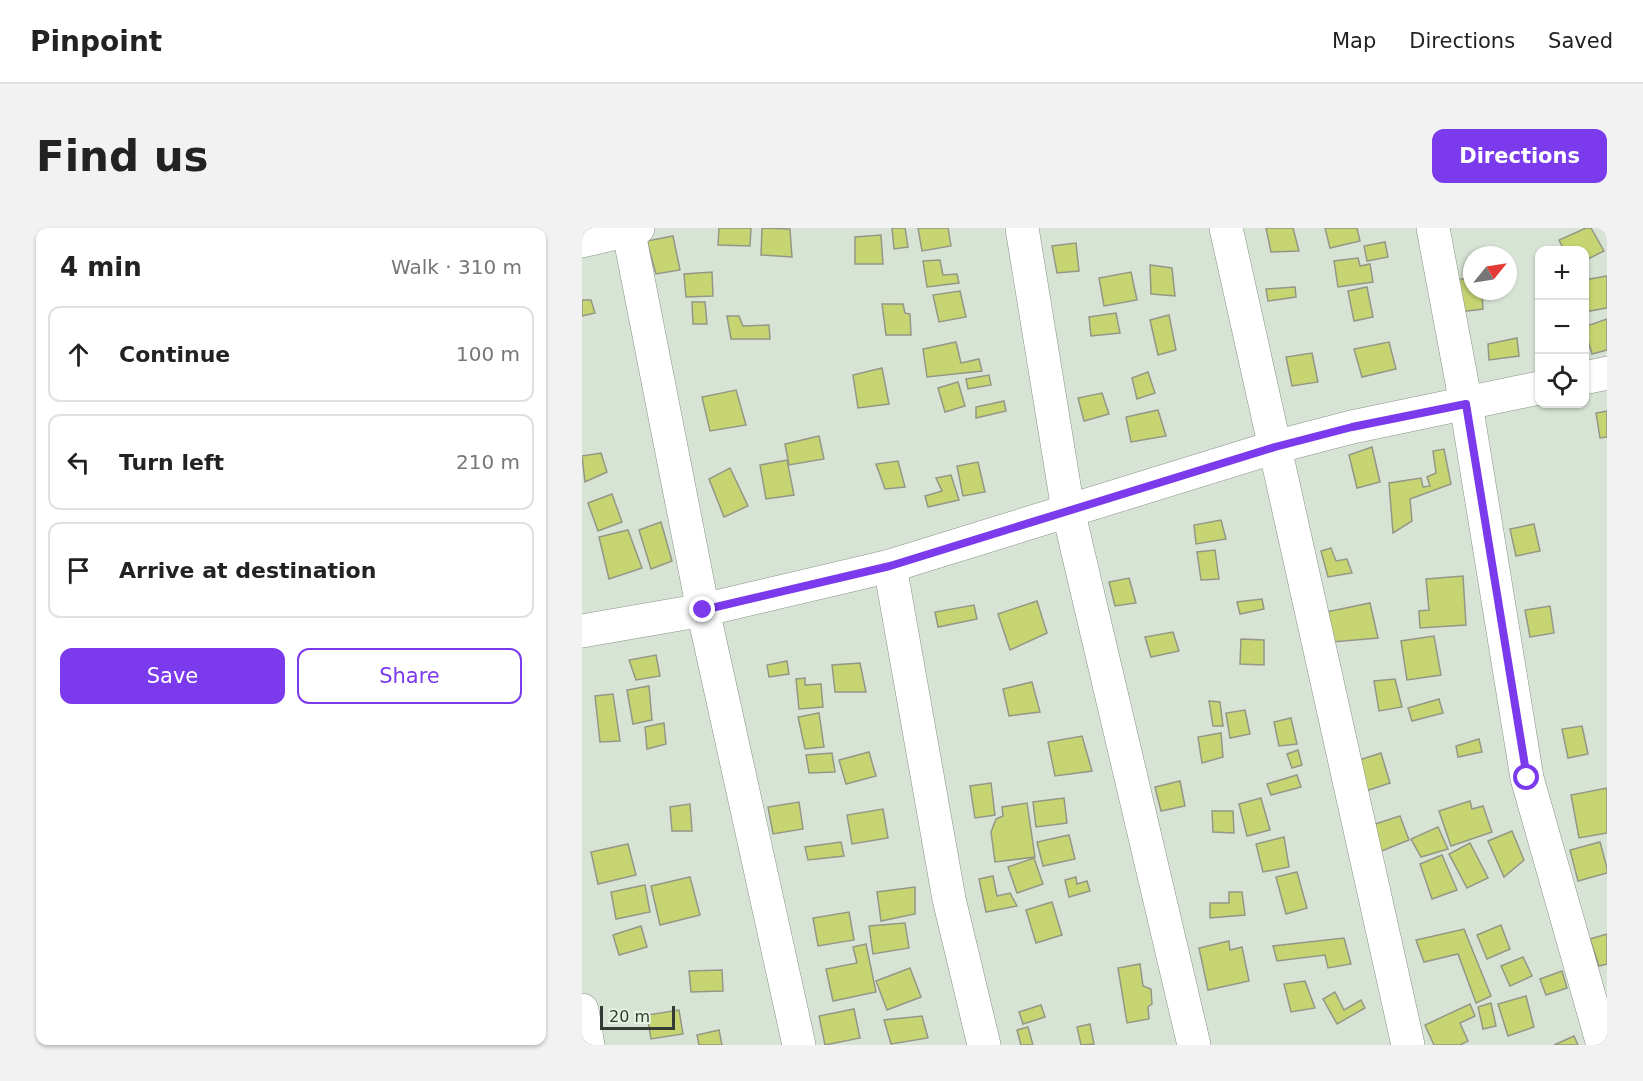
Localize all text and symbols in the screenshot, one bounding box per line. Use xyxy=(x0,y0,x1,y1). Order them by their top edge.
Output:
text: Pinpoint xyxy=(30,25,162,58)
text: Map xyxy=(1332,29,1376,53)
text: Directions xyxy=(1409,29,1515,53)
text: Saved xyxy=(1548,29,1613,53)
button: Directions xyxy=(1432,129,1607,183)
text: Find us xyxy=(36,132,209,181)
north arrow xyxy=(1463,246,1517,300)
map controls xyxy=(1535,246,1589,408)
button: + xyxy=(1535,246,1589,300)
text: 4 min xyxy=(60,252,142,282)
text: Walk · 310 m xyxy=(391,255,522,279)
button: − xyxy=(1535,300,1589,354)
icon: ahead xyxy=(62,338,95,371)
text: Continue xyxy=(119,342,230,367)
text: 100 m xyxy=(456,342,520,366)
button: locate xyxy=(1535,354,1589,408)
icon: left xyxy=(62,446,95,479)
text: Turn left xyxy=(119,450,224,475)
text: 210 m xyxy=(456,450,520,474)
icon: arrive xyxy=(62,554,95,587)
text: Arrive at destination xyxy=(119,558,376,583)
route end xyxy=(689,596,715,622)
button: Save xyxy=(60,648,285,704)
button: Share xyxy=(297,648,522,704)
route start xyxy=(1513,764,1539,790)
scale bar xyxy=(600,1003,675,1030)
text: 20 m xyxy=(609,1007,650,1026)

